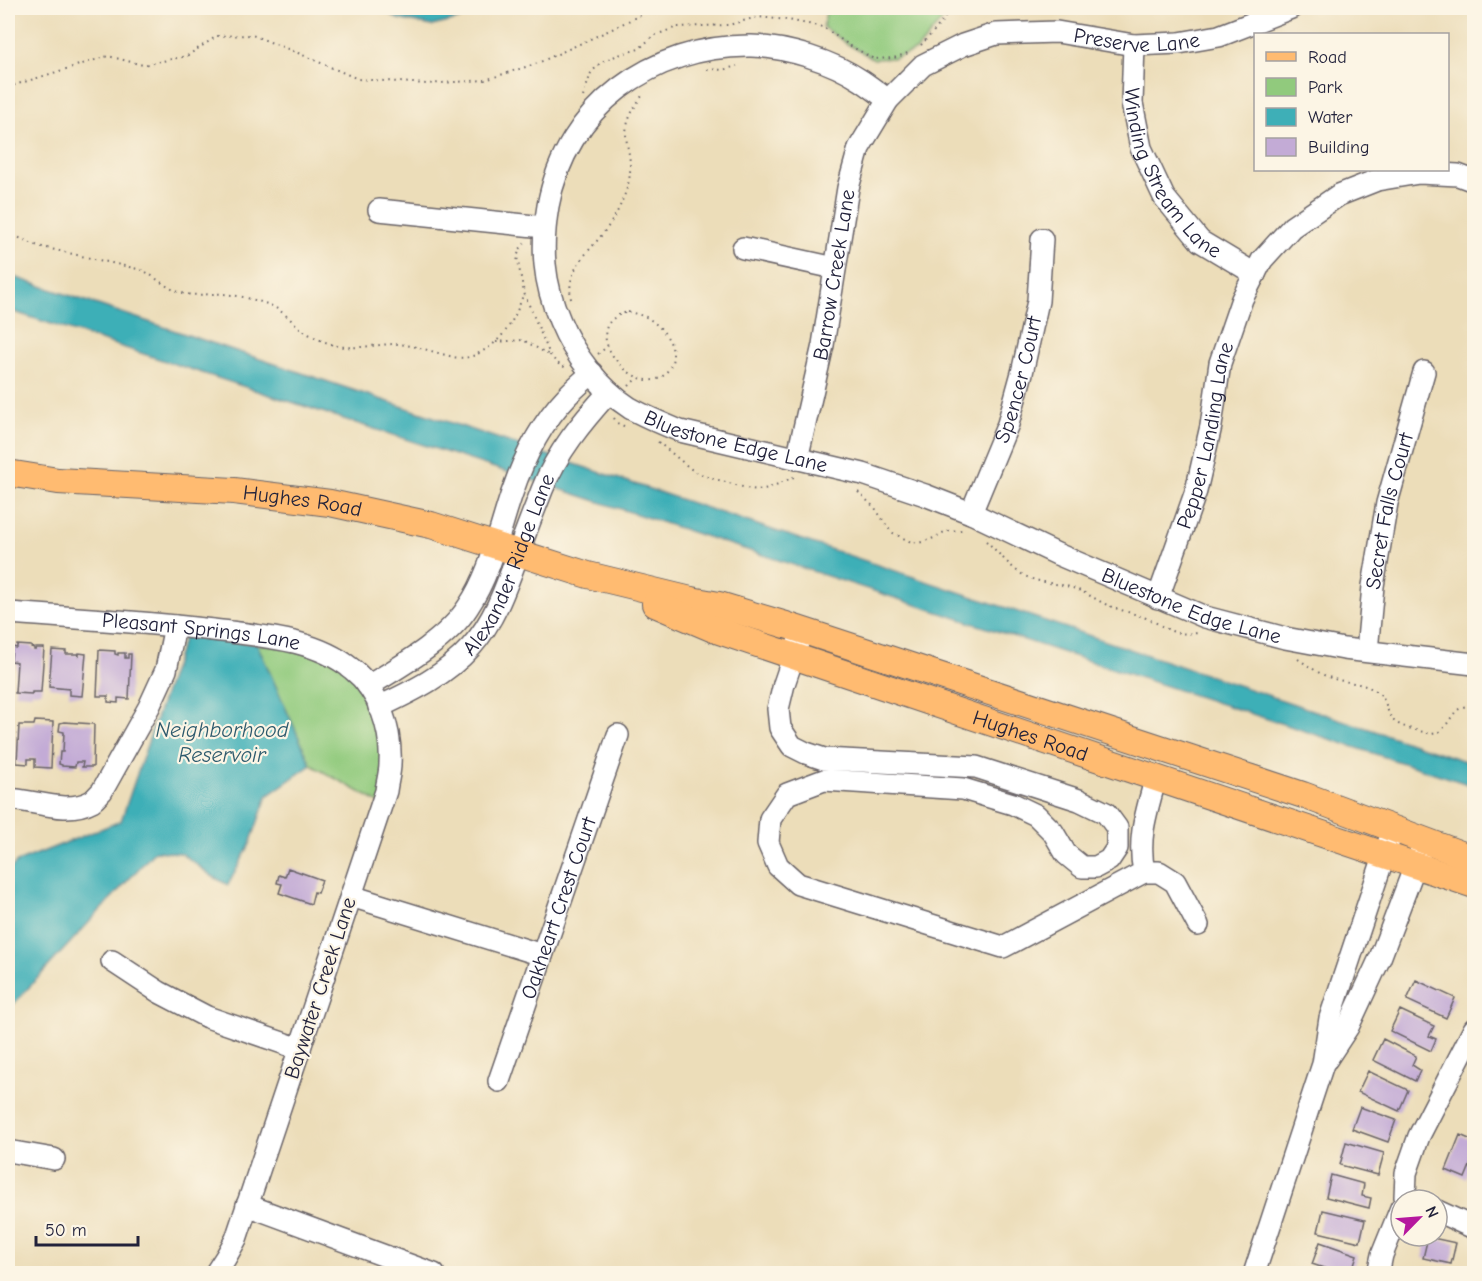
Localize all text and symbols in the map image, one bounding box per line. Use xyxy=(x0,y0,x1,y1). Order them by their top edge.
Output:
street label: Preserve Lane xyxy=(1072,23,1202,57)
legend xyxy=(1254,33,1449,171)
text: Road xyxy=(1308,47,1347,68)
text: Park xyxy=(1308,77,1343,98)
street label: Winding Stream Lane xyxy=(1120,87,1225,263)
text: Water xyxy=(1308,107,1353,128)
text: Building xyxy=(1308,137,1370,158)
street label: Barrow Creek Lane xyxy=(808,188,860,363)
street label: Spencer Court xyxy=(989,313,1046,447)
street label: Pepper Landing Lane xyxy=(1172,339,1238,532)
street label: Bluestone Edge Lane xyxy=(640,405,830,477)
street label: Secret Falls Court xyxy=(1361,429,1418,591)
street label: Alexander Ridge Lane xyxy=(457,470,560,660)
street label: Hughes Road xyxy=(242,480,364,522)
street label: Bluestone Edge Lane xyxy=(1098,563,1284,648)
street label: Pleasant Springs Lane xyxy=(101,608,303,655)
street label: Hughes Road xyxy=(970,705,1091,766)
water label: Neighborhood Reservoir xyxy=(156,717,290,768)
street label: Oakheart Crest Court xyxy=(516,813,601,1002)
street label: Baywater Creek Lane xyxy=(279,894,361,1082)
north arrow xyxy=(1389,1188,1449,1248)
text: N xyxy=(1421,1204,1442,1221)
scale bar xyxy=(36,1209,138,1247)
text: 50 m xyxy=(45,1220,87,1241)

